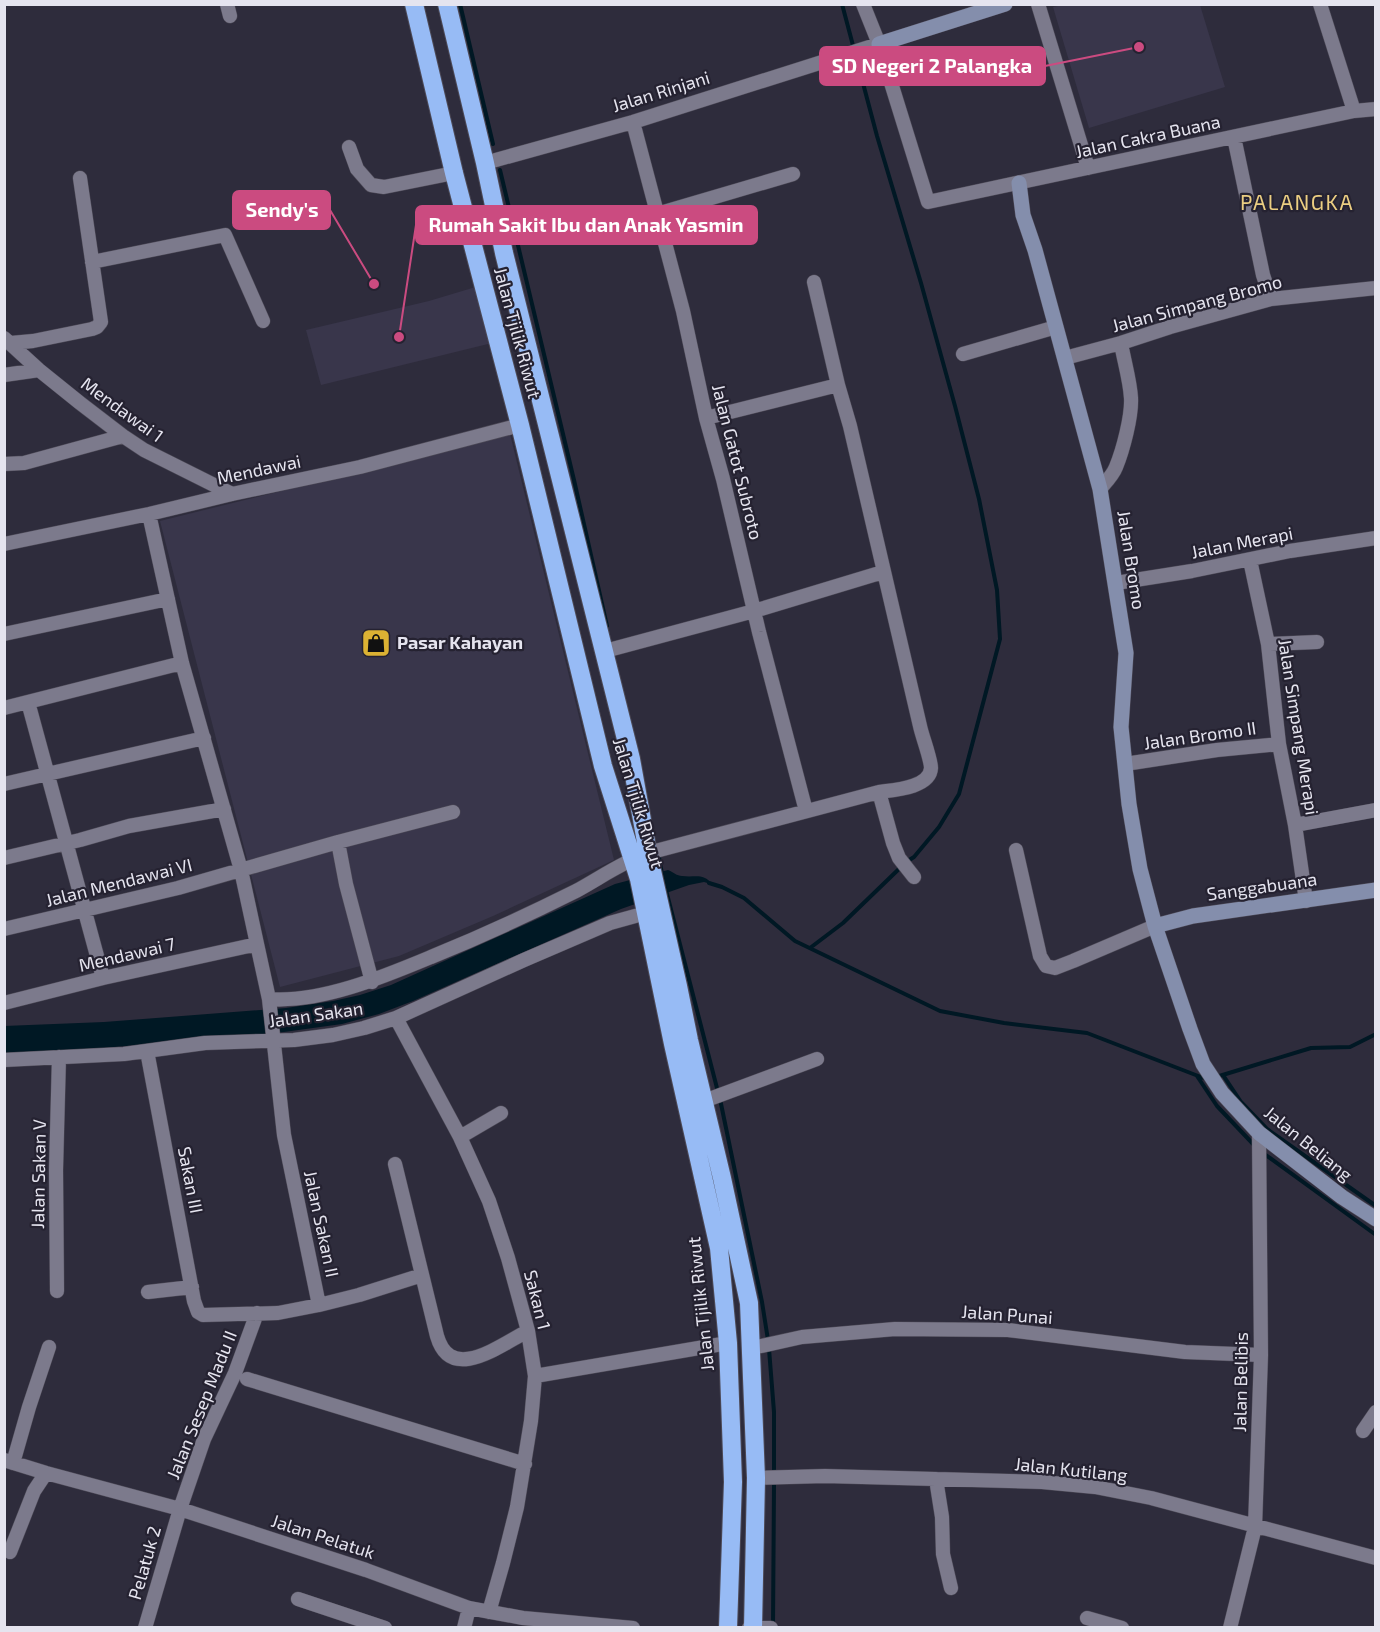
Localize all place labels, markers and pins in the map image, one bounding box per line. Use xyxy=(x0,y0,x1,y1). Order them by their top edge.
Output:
callout: SD Negeri 2 Palangka xyxy=(820,47,1045,85)
callout: Sendy's xyxy=(233,191,330,229)
callout: Rumah Sakit Ibu dan Anak Yasmin xyxy=(416,206,757,244)
shop icon: Pasar Kahayan xyxy=(360,627,392,659)
place label: Pasar Kahayan xyxy=(397,631,523,653)

